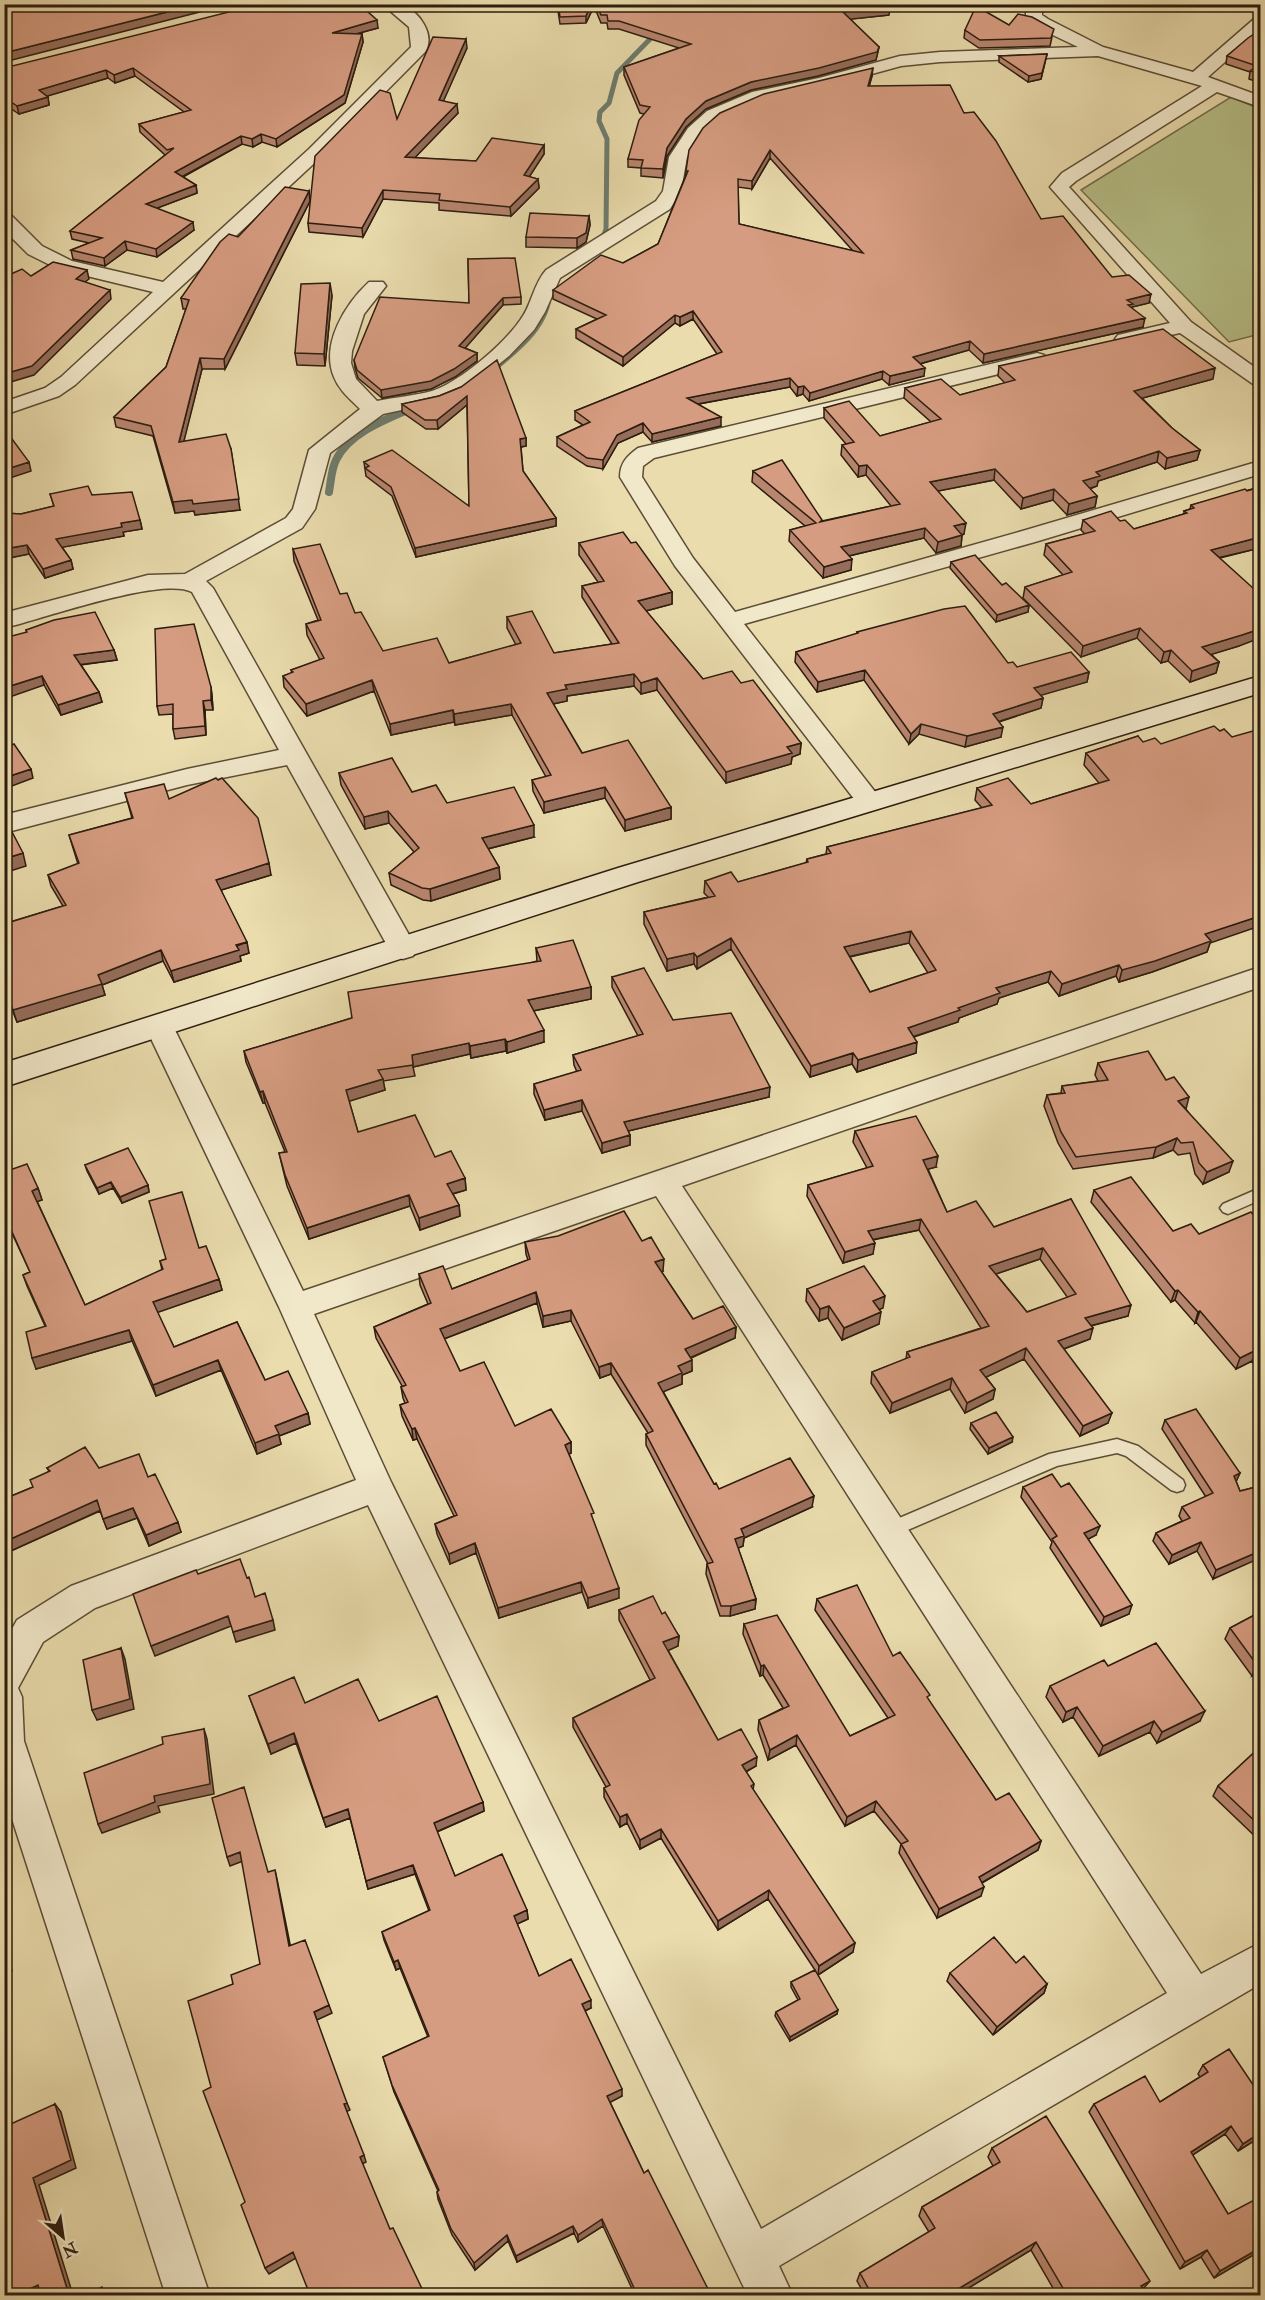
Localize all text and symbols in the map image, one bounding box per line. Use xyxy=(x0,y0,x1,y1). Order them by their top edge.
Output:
north arrow xyxy=(33,2207,93,2267)
text: N xyxy=(58,2237,82,2262)

